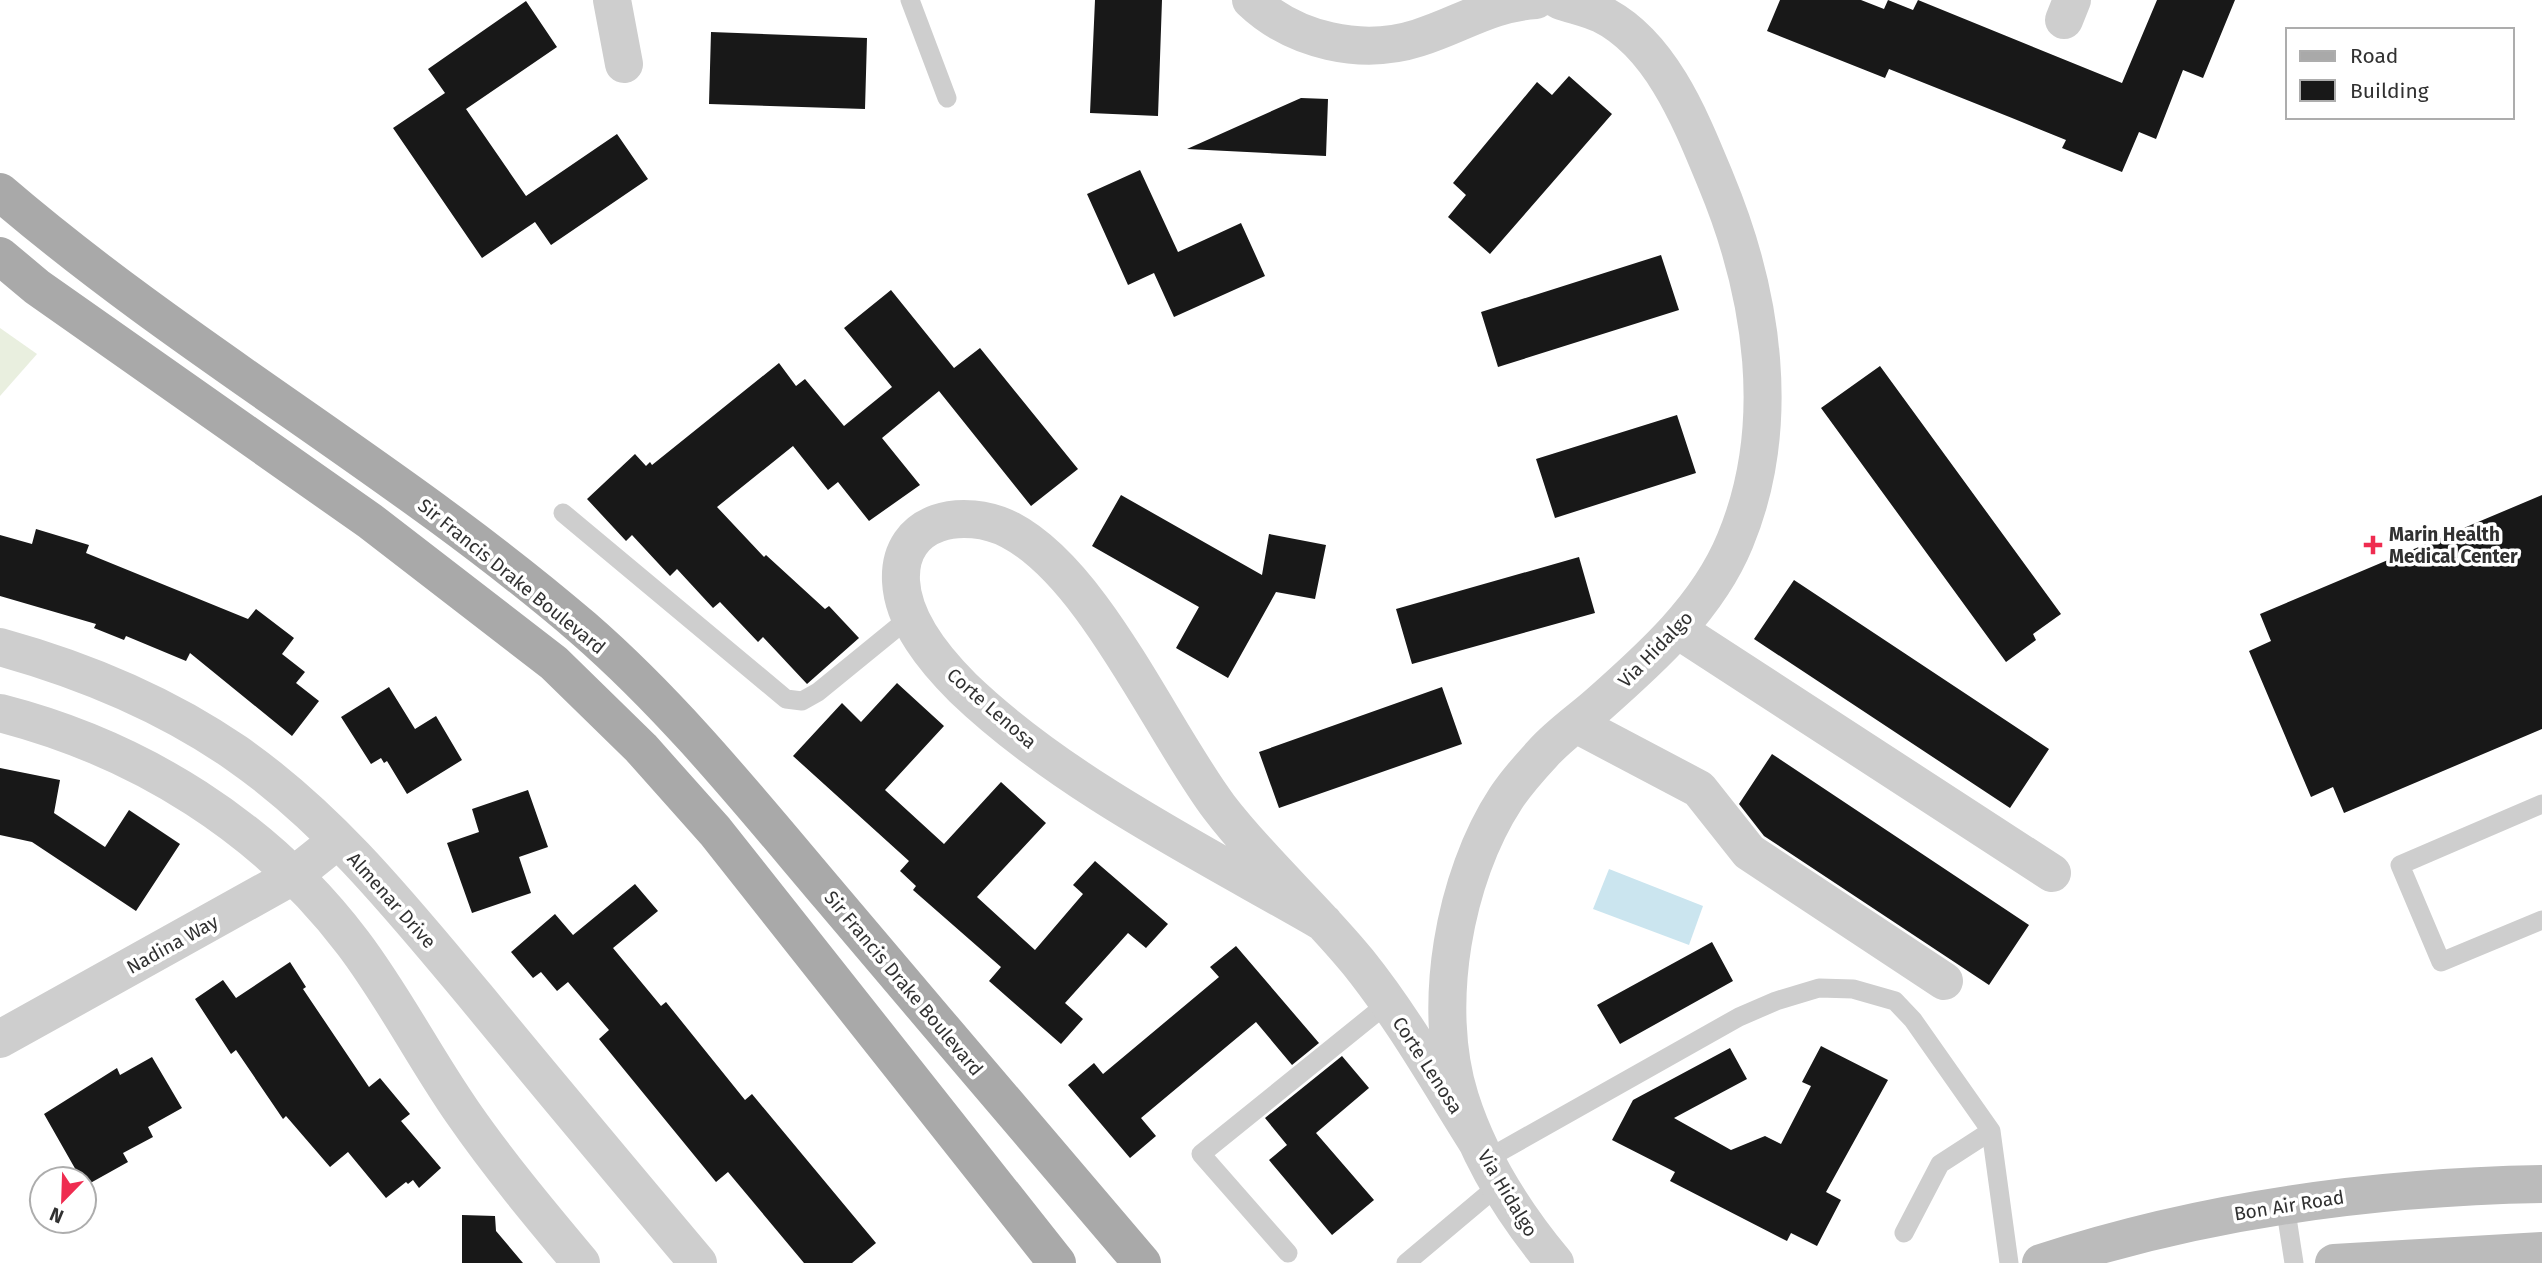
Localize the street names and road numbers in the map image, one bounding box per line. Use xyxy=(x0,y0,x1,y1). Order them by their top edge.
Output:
street label: Sir Francis Drake Boulevard xyxy=(413,494,610,659)
street label: Via Hidalgo xyxy=(1613,606,1697,692)
street label: Corte Lenosa xyxy=(942,663,1041,754)
street label: Almenar Drive xyxy=(342,847,441,953)
street label: Sir Francis Drake Boulevard xyxy=(819,886,988,1080)
street label: Nadina Way xyxy=(122,910,223,979)
street label: Corte Lenosa xyxy=(1388,1012,1468,1118)
street label: Via Hidalgo xyxy=(1473,1146,1542,1241)
street label: Bon Air Road xyxy=(2232,1185,2346,1226)

